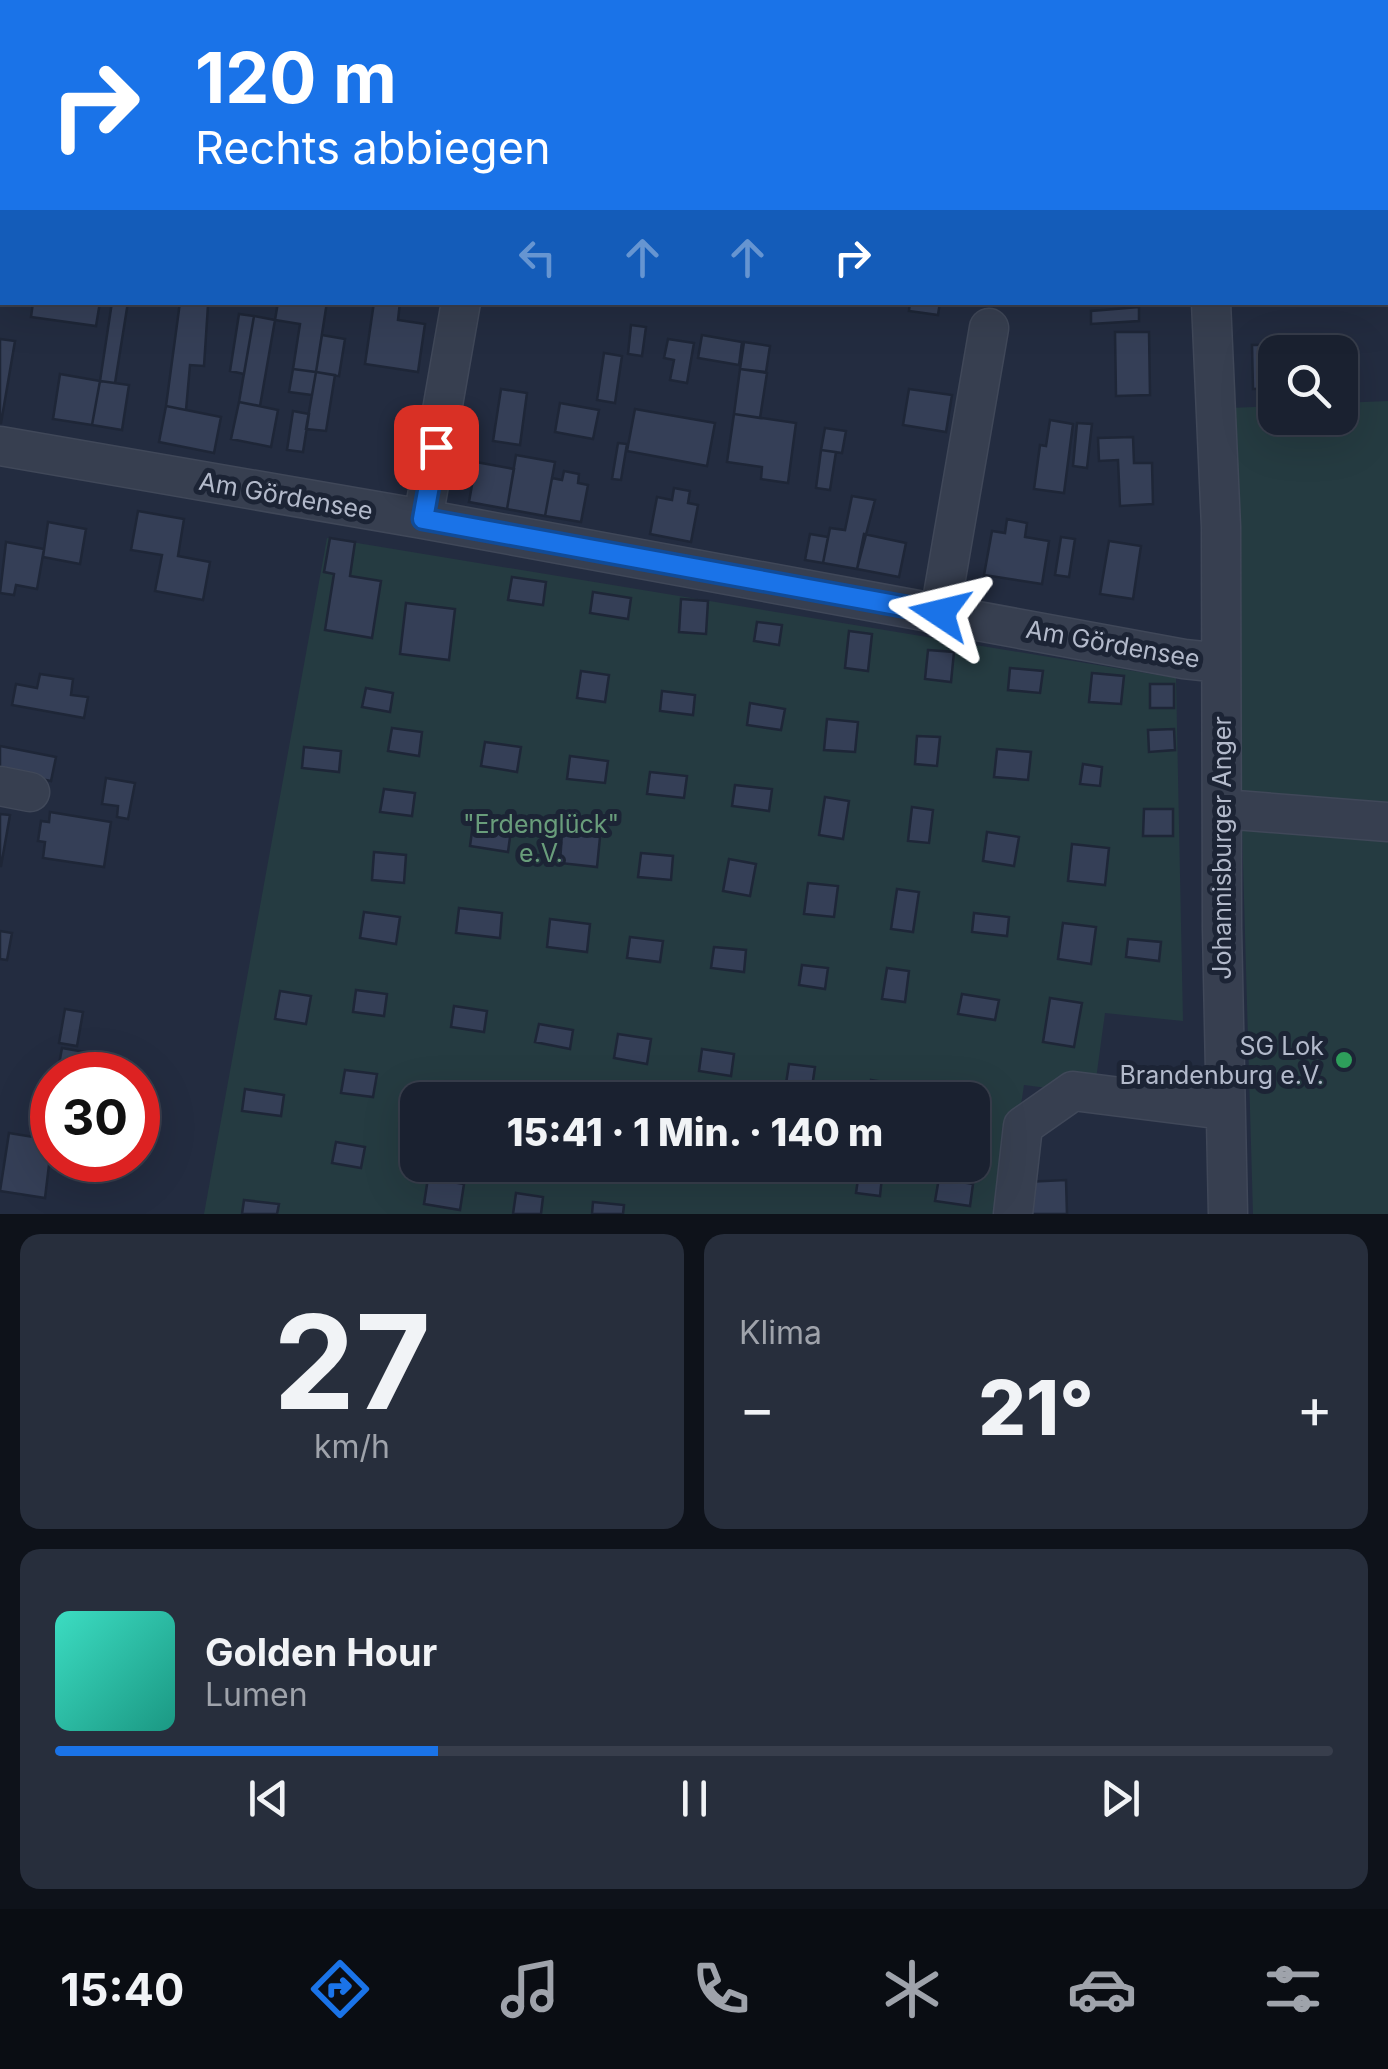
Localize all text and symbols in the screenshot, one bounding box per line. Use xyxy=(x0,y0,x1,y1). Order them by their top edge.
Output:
text: 120 m xyxy=(195,35,397,120)
icon: right xyxy=(30,40,160,170)
text: Rechts abbiegen xyxy=(195,120,550,175)
icon: left xyxy=(510,230,565,285)
icon: ahead xyxy=(615,230,670,285)
icon: ahead xyxy=(720,230,775,285)
icon: right xyxy=(825,230,880,285)
map controls xyxy=(1258,335,1358,435)
button: search xyxy=(1258,335,1358,435)
pin xyxy=(394,405,479,490)
icon: arrive xyxy=(409,420,464,475)
street label: Am Gördensee xyxy=(197,466,375,526)
position arrow xyxy=(888,561,992,665)
street label: Am Gördensee xyxy=(1024,614,1202,674)
street label: Johannisburger Anger xyxy=(1207,716,1237,980)
park label: "Erdenglück" e.V. xyxy=(463,809,619,868)
place label: SG Lok Brandenburg e.V. xyxy=(1119,1031,1324,1090)
marker: SG Lok Brandenburg e.V. xyxy=(1333,1049,1355,1071)
speed limit sign: 30 xyxy=(30,1052,160,1182)
text: 15:41 · 1 Min. · 140 m xyxy=(507,1109,883,1155)
text: 27 xyxy=(273,1283,431,1440)
text: Klima xyxy=(739,1313,822,1352)
text: 21° xyxy=(978,1362,1094,1453)
text: − xyxy=(739,1375,775,1441)
text: + xyxy=(1297,1375,1333,1441)
text: km/h xyxy=(314,1427,390,1466)
text: Golden Hour xyxy=(205,1629,437,1675)
text: Lumen xyxy=(205,1675,308,1714)
icon: previous xyxy=(241,1771,296,1826)
icon: pause xyxy=(667,1771,722,1826)
icon: next xyxy=(1093,1771,1148,1826)
icon: directions xyxy=(305,1954,375,2024)
icon: music xyxy=(495,1954,565,2024)
icon: phone xyxy=(686,1954,756,2024)
icon: climate xyxy=(877,1954,947,2024)
icon: car xyxy=(1067,1954,1137,2024)
icon: filters xyxy=(1258,1954,1328,2024)
text: 15:40 xyxy=(60,1962,184,2017)

